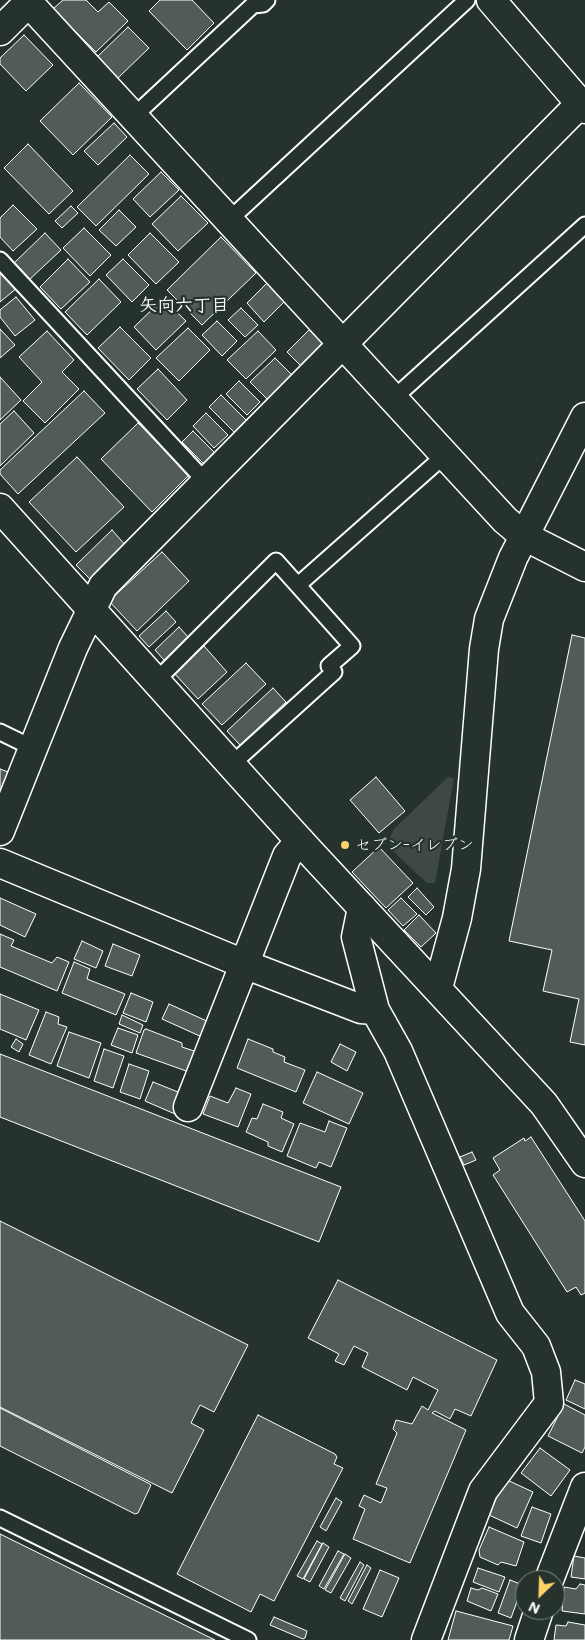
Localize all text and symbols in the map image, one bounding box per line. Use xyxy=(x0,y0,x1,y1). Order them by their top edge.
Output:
district label: 矢向六丁目 xyxy=(139,294,229,316)
place label: セブン-イレブン xyxy=(355,835,474,855)
marker: セブン-イレブン xyxy=(339,839,351,851)
north arrow xyxy=(515,1570,565,1620)
text: N xyxy=(525,1597,543,1619)

